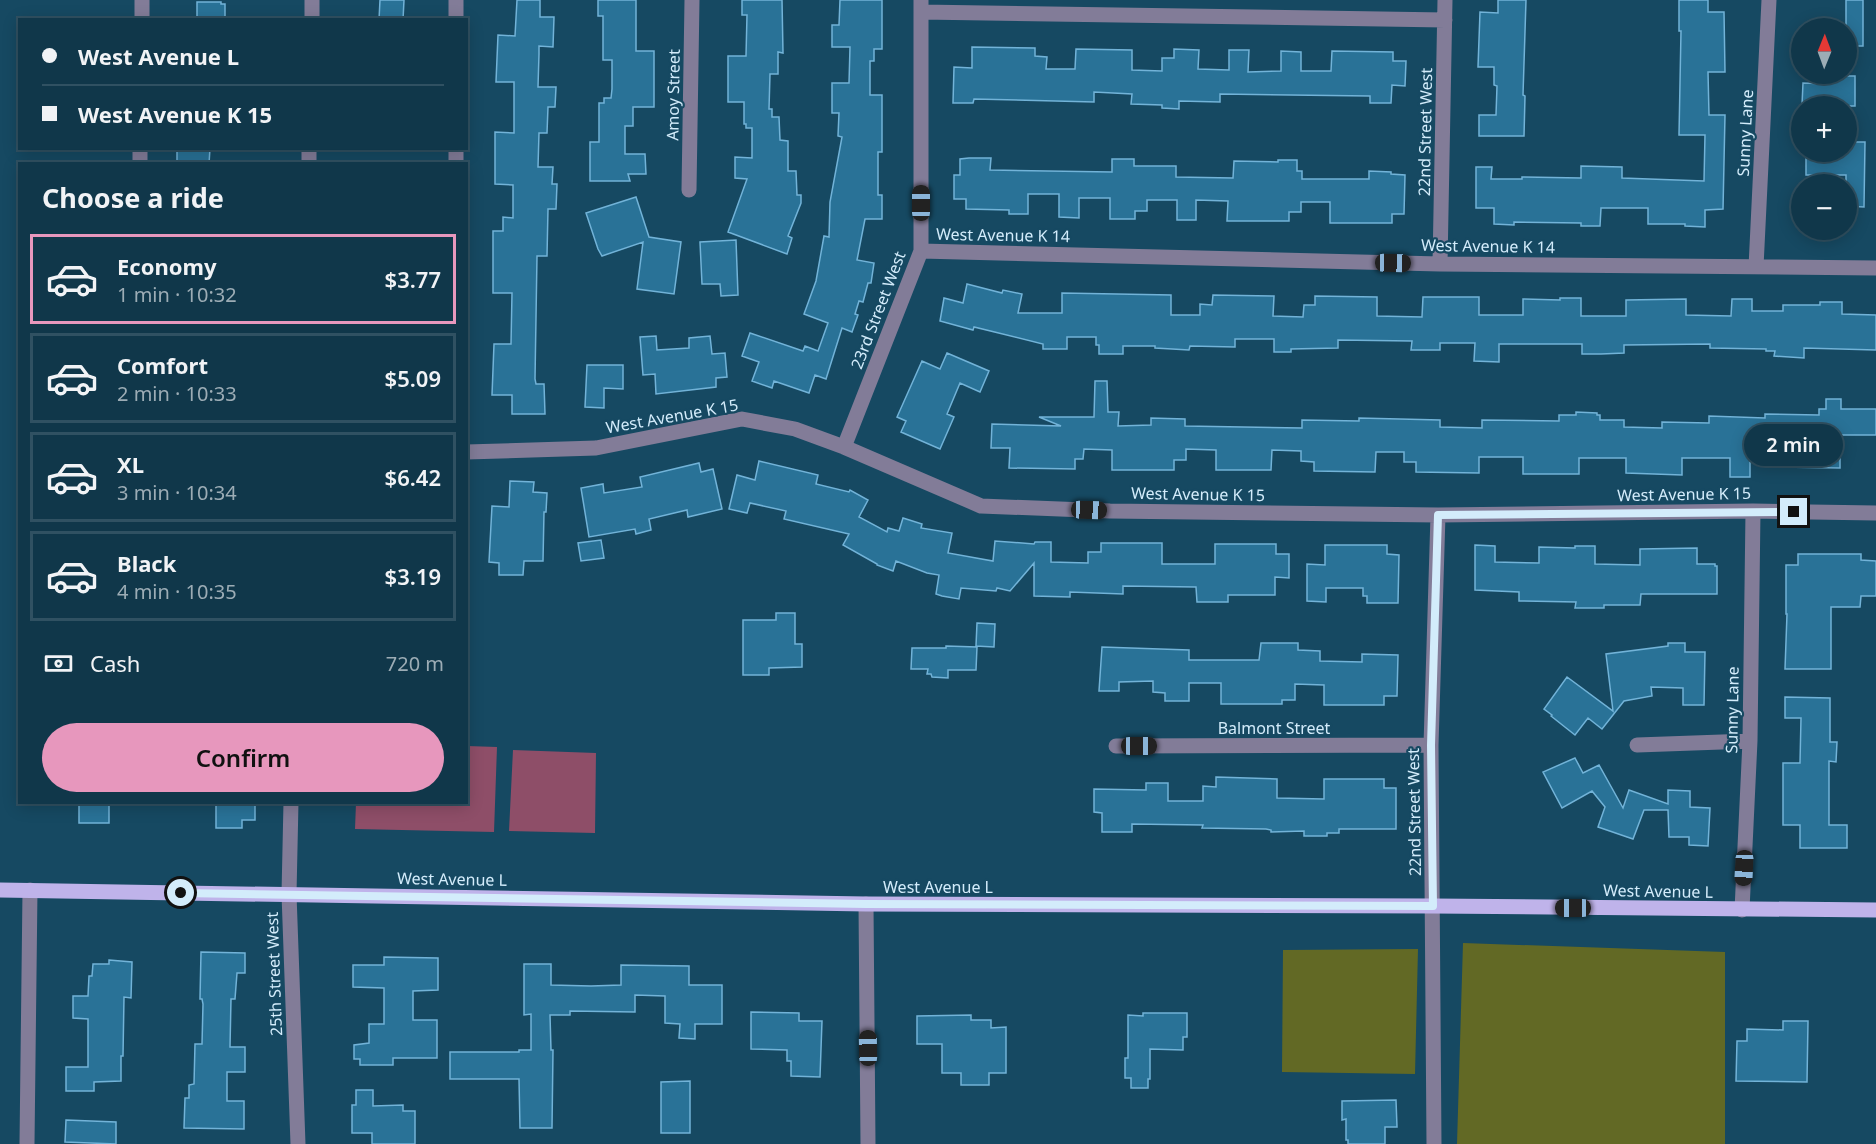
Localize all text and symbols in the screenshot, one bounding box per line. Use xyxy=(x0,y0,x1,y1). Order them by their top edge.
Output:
north arrow xyxy=(1791,18,1857,84)
map controls xyxy=(1791,18,1857,240)
text: West Avenue L xyxy=(78,41,239,71)
street label: Amoy Street xyxy=(661,49,685,141)
street label: 22nd Street West xyxy=(1413,68,1437,196)
street label: Sunny Lane xyxy=(1732,89,1758,177)
button: + xyxy=(1791,96,1857,162)
text: West Avenue K 15 xyxy=(78,99,272,129)
button: − xyxy=(1791,174,1857,240)
text: Choose a ride xyxy=(42,179,224,216)
car xyxy=(912,185,930,221)
street label: West Avenue K 14 xyxy=(936,223,1070,247)
street label: West Avenue K 14 xyxy=(1421,234,1555,258)
street label: 23rd Street West xyxy=(845,248,911,372)
text: Economy xyxy=(117,251,216,281)
icon: car xyxy=(45,252,99,306)
car xyxy=(1375,254,1411,272)
text: $3.77 xyxy=(385,264,441,294)
text: 1 min · 10:32 xyxy=(117,281,237,308)
text: Comfort xyxy=(117,350,208,380)
icon: car xyxy=(45,351,99,405)
text: $5.09 xyxy=(385,363,441,393)
text: 2 min · 10:33 xyxy=(117,380,237,407)
street label: West Avenue K 15 xyxy=(604,394,740,438)
callout: 2 min xyxy=(1744,425,1844,467)
text: 2 min xyxy=(1766,431,1821,458)
text: XL xyxy=(117,449,144,479)
icon: car xyxy=(45,450,99,504)
text: $6.42 xyxy=(385,462,441,492)
text: 3 min · 10:34 xyxy=(117,479,237,506)
street label: West Avenue K 15 xyxy=(1131,482,1265,506)
street label: West Avenue K 15 xyxy=(1617,482,1751,506)
route end xyxy=(1780,498,1807,525)
car xyxy=(1071,500,1107,520)
text: Black xyxy=(117,548,176,578)
icon: car xyxy=(45,549,99,603)
text: $3.19 xyxy=(385,561,441,591)
text: 4 min · 10:35 xyxy=(117,578,237,605)
icon: cash xyxy=(42,647,75,680)
text: Cash xyxy=(90,648,140,678)
text: 720 m xyxy=(386,650,444,677)
street label: Sunny Lane xyxy=(1720,666,1744,754)
street label: Balmont Street xyxy=(1218,717,1331,739)
button: Confirm xyxy=(42,723,444,792)
car xyxy=(1121,737,1157,755)
street label: 22nd Street West xyxy=(1402,748,1426,876)
car xyxy=(1734,850,1754,886)
street label: West Avenue L xyxy=(397,867,507,891)
street label: West Avenue L xyxy=(883,876,993,898)
route start xyxy=(167,879,194,906)
street label: West Avenue L xyxy=(1603,879,1713,903)
car xyxy=(1555,899,1591,917)
street label: 25th Street West xyxy=(261,911,287,1036)
car xyxy=(859,1030,877,1066)

